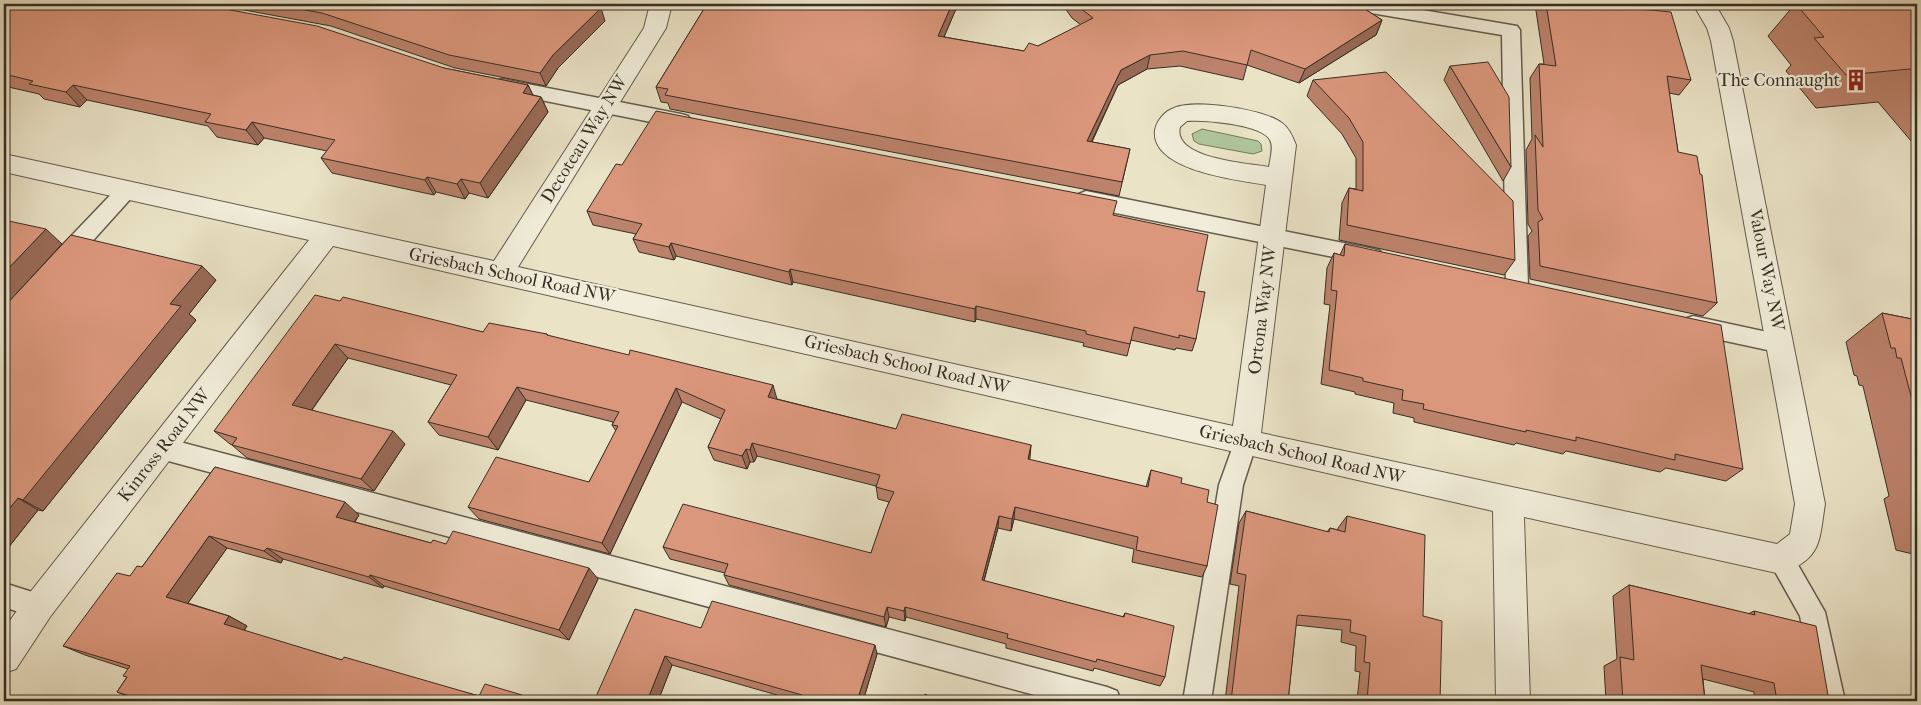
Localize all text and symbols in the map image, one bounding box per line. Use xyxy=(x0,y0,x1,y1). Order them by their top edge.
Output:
building icon: The Connaught xyxy=(1843,67,1869,93)
street label: Decoteau Way NW xyxy=(537,70,633,207)
place label: The Connaught xyxy=(1718,70,1841,91)
street label: Valour Way NW xyxy=(1744,206,1789,334)
street label: Griesbach School Road NW xyxy=(407,243,618,308)
street label: Ortona Way NW xyxy=(1244,243,1281,376)
street label: Griesbach School Road NW xyxy=(802,331,1013,399)
street label: Kinross Road NW xyxy=(114,383,216,506)
street label: Griesbach School Road NW xyxy=(1197,421,1408,489)

